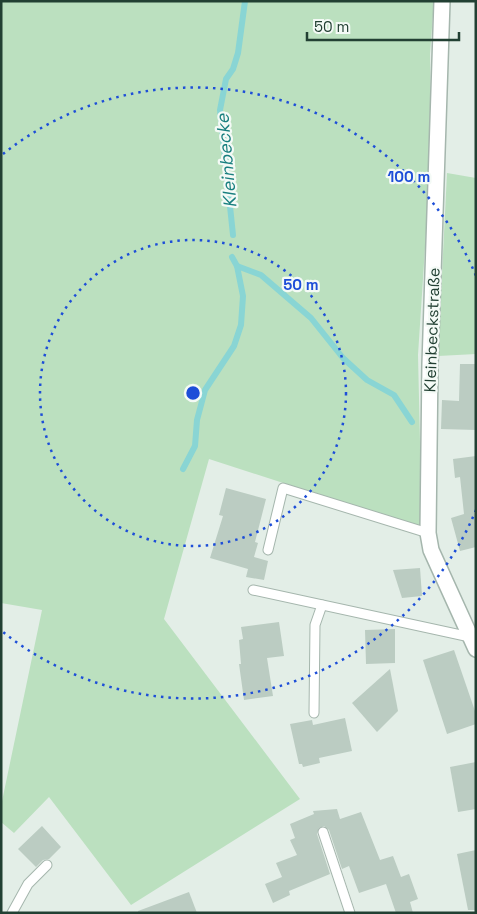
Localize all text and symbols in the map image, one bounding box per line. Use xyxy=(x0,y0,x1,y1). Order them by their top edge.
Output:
scale bar xyxy=(307,10,460,42)
text: 50 m xyxy=(314,17,349,36)
water label: Kleinbecke xyxy=(210,112,242,209)
text: 100 m xyxy=(388,167,430,186)
street label: Kleinbeckstraße xyxy=(419,267,445,393)
text: 50 m xyxy=(283,275,319,294)
centre of rings xyxy=(184,384,202,402)

